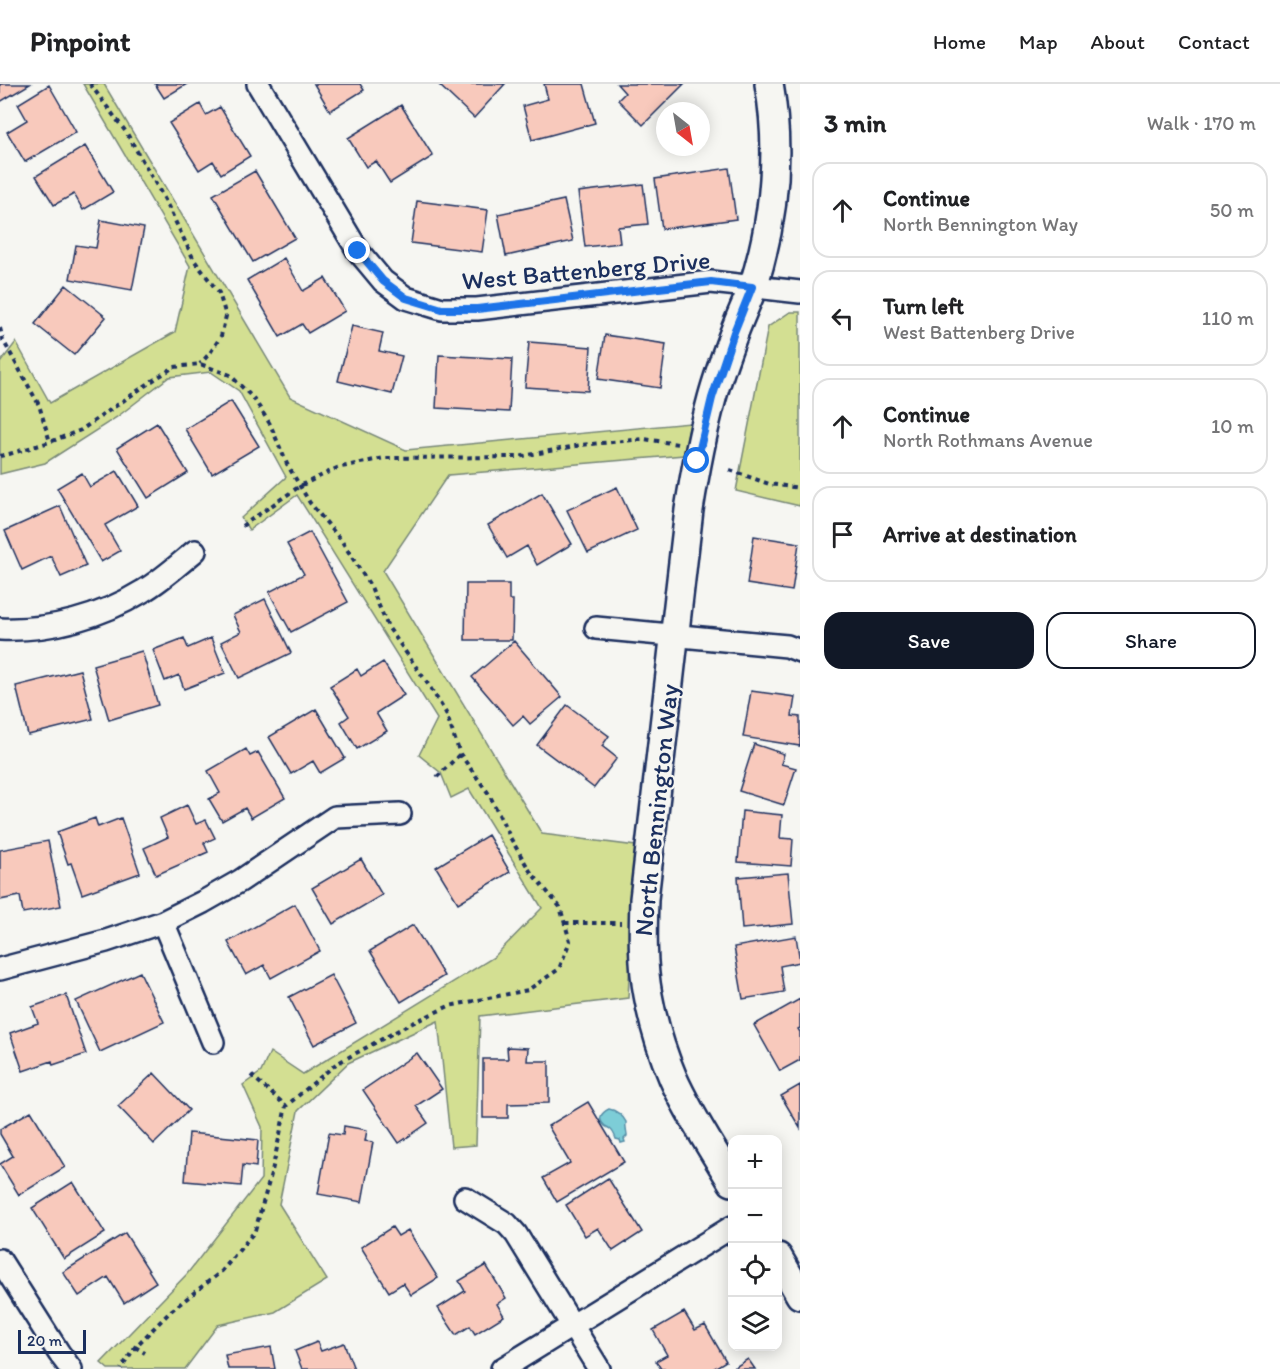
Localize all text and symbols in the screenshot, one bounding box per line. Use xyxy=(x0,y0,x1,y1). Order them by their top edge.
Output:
text: Pinpoint xyxy=(30,24,131,58)
text: Home xyxy=(933,29,986,54)
text: Map xyxy=(1019,29,1058,54)
text: About xyxy=(1091,29,1145,54)
text: Contact xyxy=(1178,29,1250,54)
north arrow xyxy=(656,102,710,156)
text: 3 min xyxy=(824,107,886,139)
text: Walk · 170 m xyxy=(1147,111,1256,135)
text: Continue xyxy=(883,185,970,212)
icon: ahead xyxy=(826,194,859,227)
text: 50 m xyxy=(1210,198,1254,222)
text: North Bennington Way xyxy=(883,212,1078,236)
route end xyxy=(344,237,370,263)
street label: West Battenberg Drive xyxy=(460,243,712,297)
text: Turn left xyxy=(883,293,964,320)
icon: left xyxy=(826,302,859,335)
text: 110 m xyxy=(1202,306,1254,330)
text: West Battenberg Drive xyxy=(883,320,1075,344)
text: Continue xyxy=(883,401,970,428)
icon: ahead xyxy=(826,410,859,443)
text: 10 m xyxy=(1211,414,1254,438)
text: North Rothmans Avenue xyxy=(883,428,1093,452)
route start xyxy=(683,447,709,473)
icon: arrive xyxy=(826,518,859,551)
text: Arrive at destination xyxy=(883,521,1077,548)
button: Save xyxy=(824,612,1034,669)
button: Share xyxy=(1046,612,1256,669)
street label: North Bennington Way xyxy=(627,682,685,938)
map controls xyxy=(728,1135,782,1351)
button: + xyxy=(728,1135,782,1189)
button: − xyxy=(728,1189,782,1243)
button: locate xyxy=(728,1243,782,1297)
button: layers xyxy=(728,1297,782,1351)
scale bar xyxy=(18,1327,86,1354)
text: 20 m xyxy=(27,1331,62,1350)

